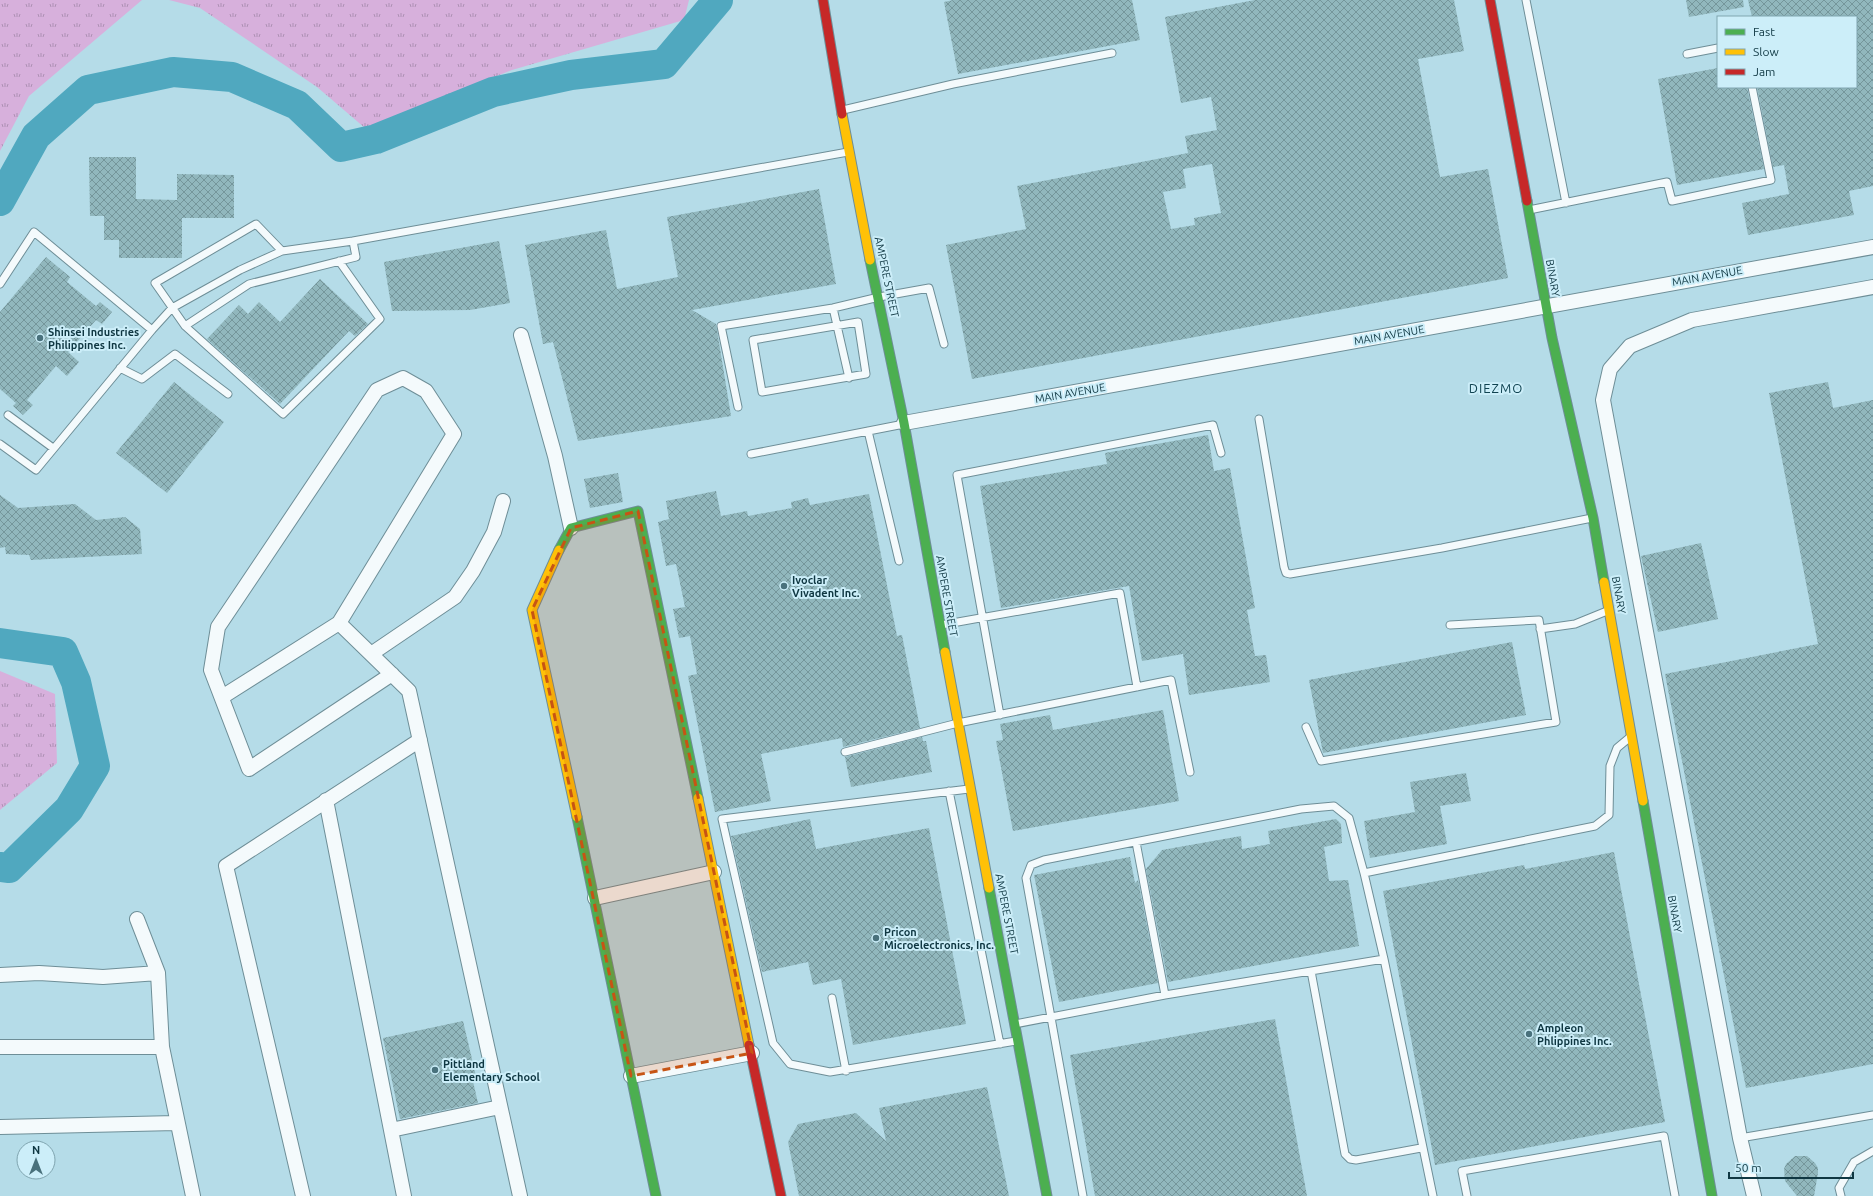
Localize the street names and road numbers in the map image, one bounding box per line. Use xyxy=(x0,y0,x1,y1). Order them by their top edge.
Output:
street label: AMPERE STREET xyxy=(873,236,901,318)
street label: BINARY xyxy=(1544,258,1562,298)
street label: MAIN AVENUE xyxy=(1671,264,1743,288)
street label: MAIN AVENUE xyxy=(1353,323,1425,347)
street label: MAIN AVENUE xyxy=(1034,381,1106,405)
street label: AMPERE STREET xyxy=(934,554,960,638)
street label: BINARY xyxy=(1610,575,1628,615)
street label: AMPERE STREET xyxy=(993,873,1021,955)
street label: BINARY xyxy=(1666,894,1684,934)

